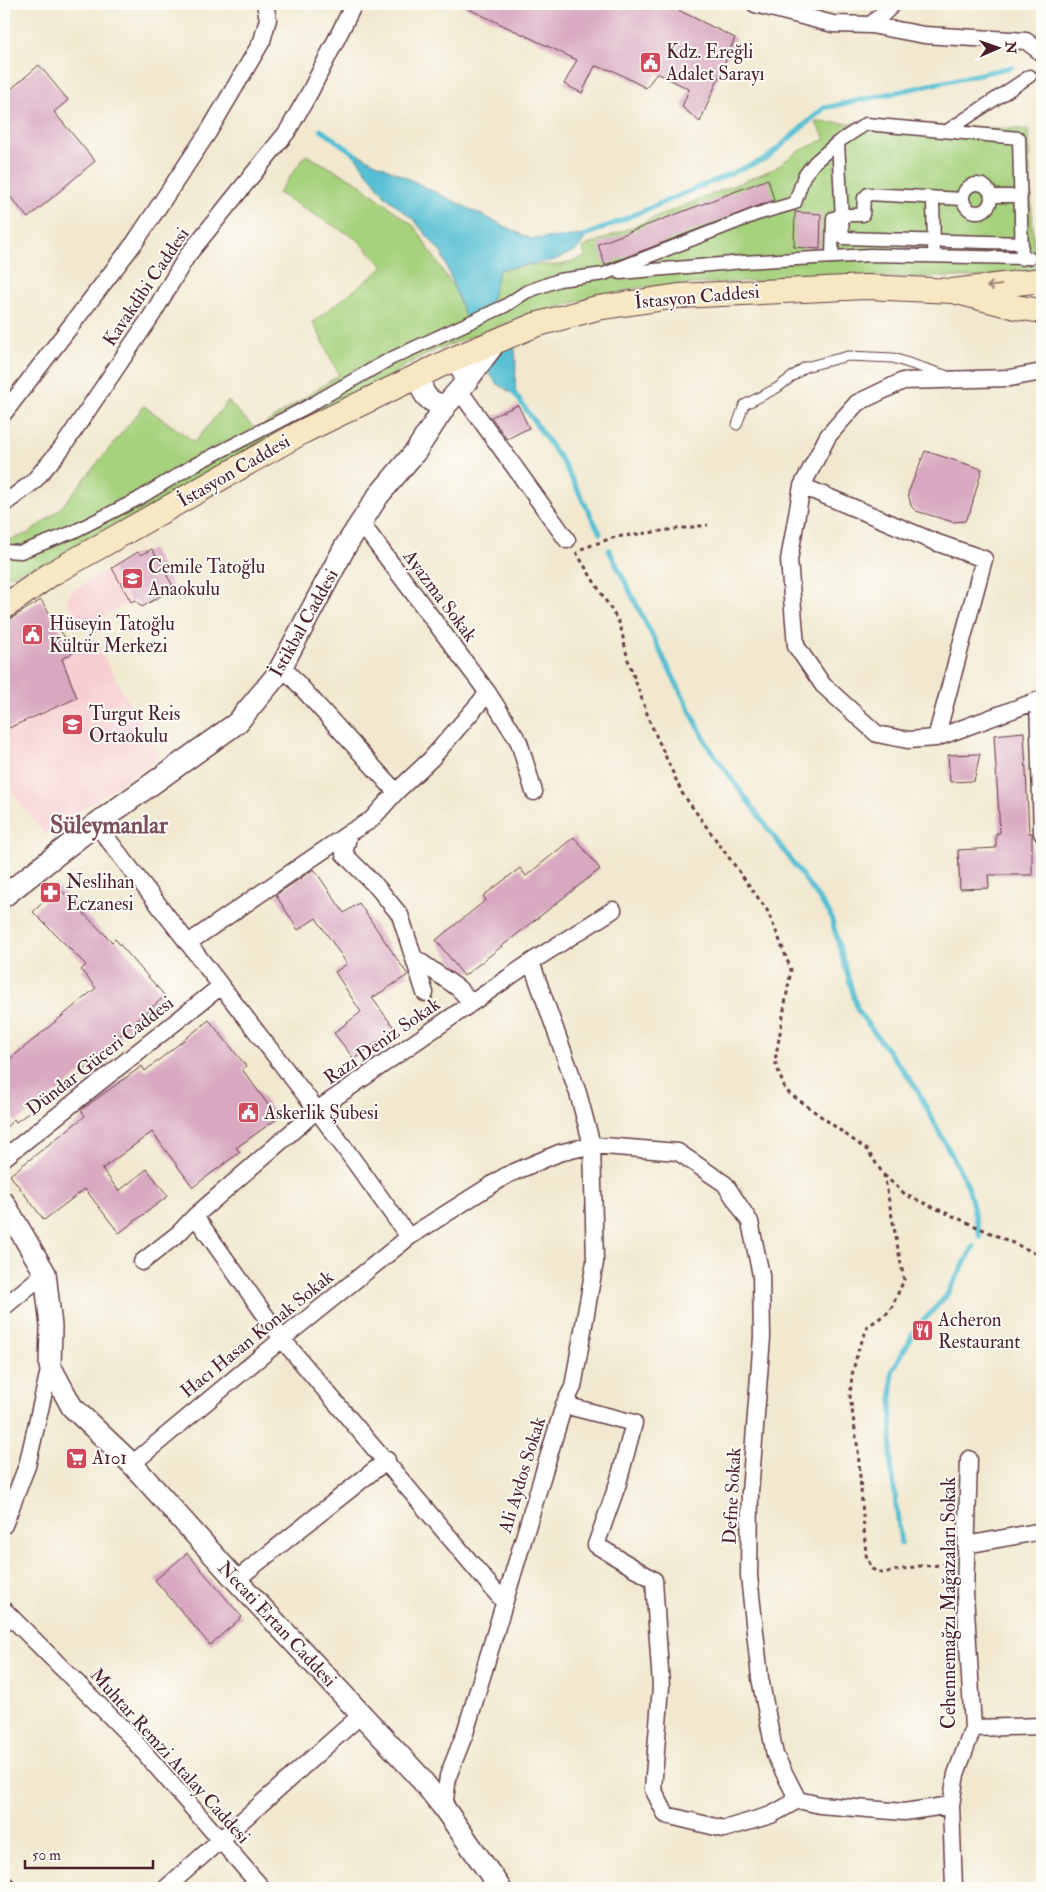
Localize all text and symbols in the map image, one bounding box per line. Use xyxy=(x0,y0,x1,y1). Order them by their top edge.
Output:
north arrow xyxy=(974,22,1024,72)
place label: Kdz. Ereğli Adalet Sarayı xyxy=(665,40,765,86)
text: N xyxy=(1002,40,1019,55)
public building icon: Kdz. Ereğli Adalet Sarayı xyxy=(638,51,662,75)
street label: Kavakdibi Caddesi xyxy=(97,223,195,351)
street label: İstasyon Caddesi xyxy=(633,279,761,314)
one-way arrow xyxy=(986,281,1002,291)
street label: İstasyon Caddesi xyxy=(173,428,294,513)
street label: Ayazma Sokak xyxy=(397,544,482,647)
place label: Cemile Tatoğlu Anaokulu xyxy=(147,555,266,601)
street label: İstikbal Caddesi xyxy=(263,564,344,681)
school or university icon: Cemile Tatoğlu Anaokulu xyxy=(120,566,144,590)
place label: Hüseyin Tatoğlu Kültür Merkezi xyxy=(49,612,175,658)
public building icon: Hüseyin Tatoğlu Kültür Merkezi xyxy=(21,623,45,647)
place label: Turgut Reis Ortaokulu xyxy=(89,702,180,748)
school or university icon: Turgut Reis Ortaokulu xyxy=(61,713,85,737)
district label: Süleymanlar xyxy=(50,810,169,841)
place label: Neslihan Eczanesi xyxy=(66,870,135,916)
pharmacy icon: Neslihan Eczanesi xyxy=(38,881,62,905)
street label: Dündar Güceri Caddesi xyxy=(21,991,179,1121)
street label: Razı Deniz Sokak xyxy=(319,992,445,1090)
public building icon: Askerlik Şubesi xyxy=(236,1101,260,1125)
place label: Askerlik Şubesi xyxy=(263,1101,379,1125)
street label: Hacı Hasan Konak Sokak xyxy=(176,1265,338,1403)
place label: Acheron Restaurant xyxy=(937,1308,1020,1354)
restaurant icon: Acheron Restaurant xyxy=(910,1319,934,1343)
street label: Ali Aydos Sokak xyxy=(493,1414,551,1537)
supermarket icon: A101 xyxy=(64,1446,88,1470)
place label: A101 xyxy=(91,1446,127,1470)
street label: Defne Sokak xyxy=(717,1447,747,1545)
street label: Cehennemağzı Mağazaları Sokak xyxy=(937,1477,961,1729)
street label: Necati Ertan Caddesi xyxy=(212,1556,342,1692)
street label: Muhtar Remzi Atalay Caddesi xyxy=(85,1663,255,1849)
scale bar xyxy=(25,1837,152,1869)
text: 50 m xyxy=(32,1846,61,1865)

